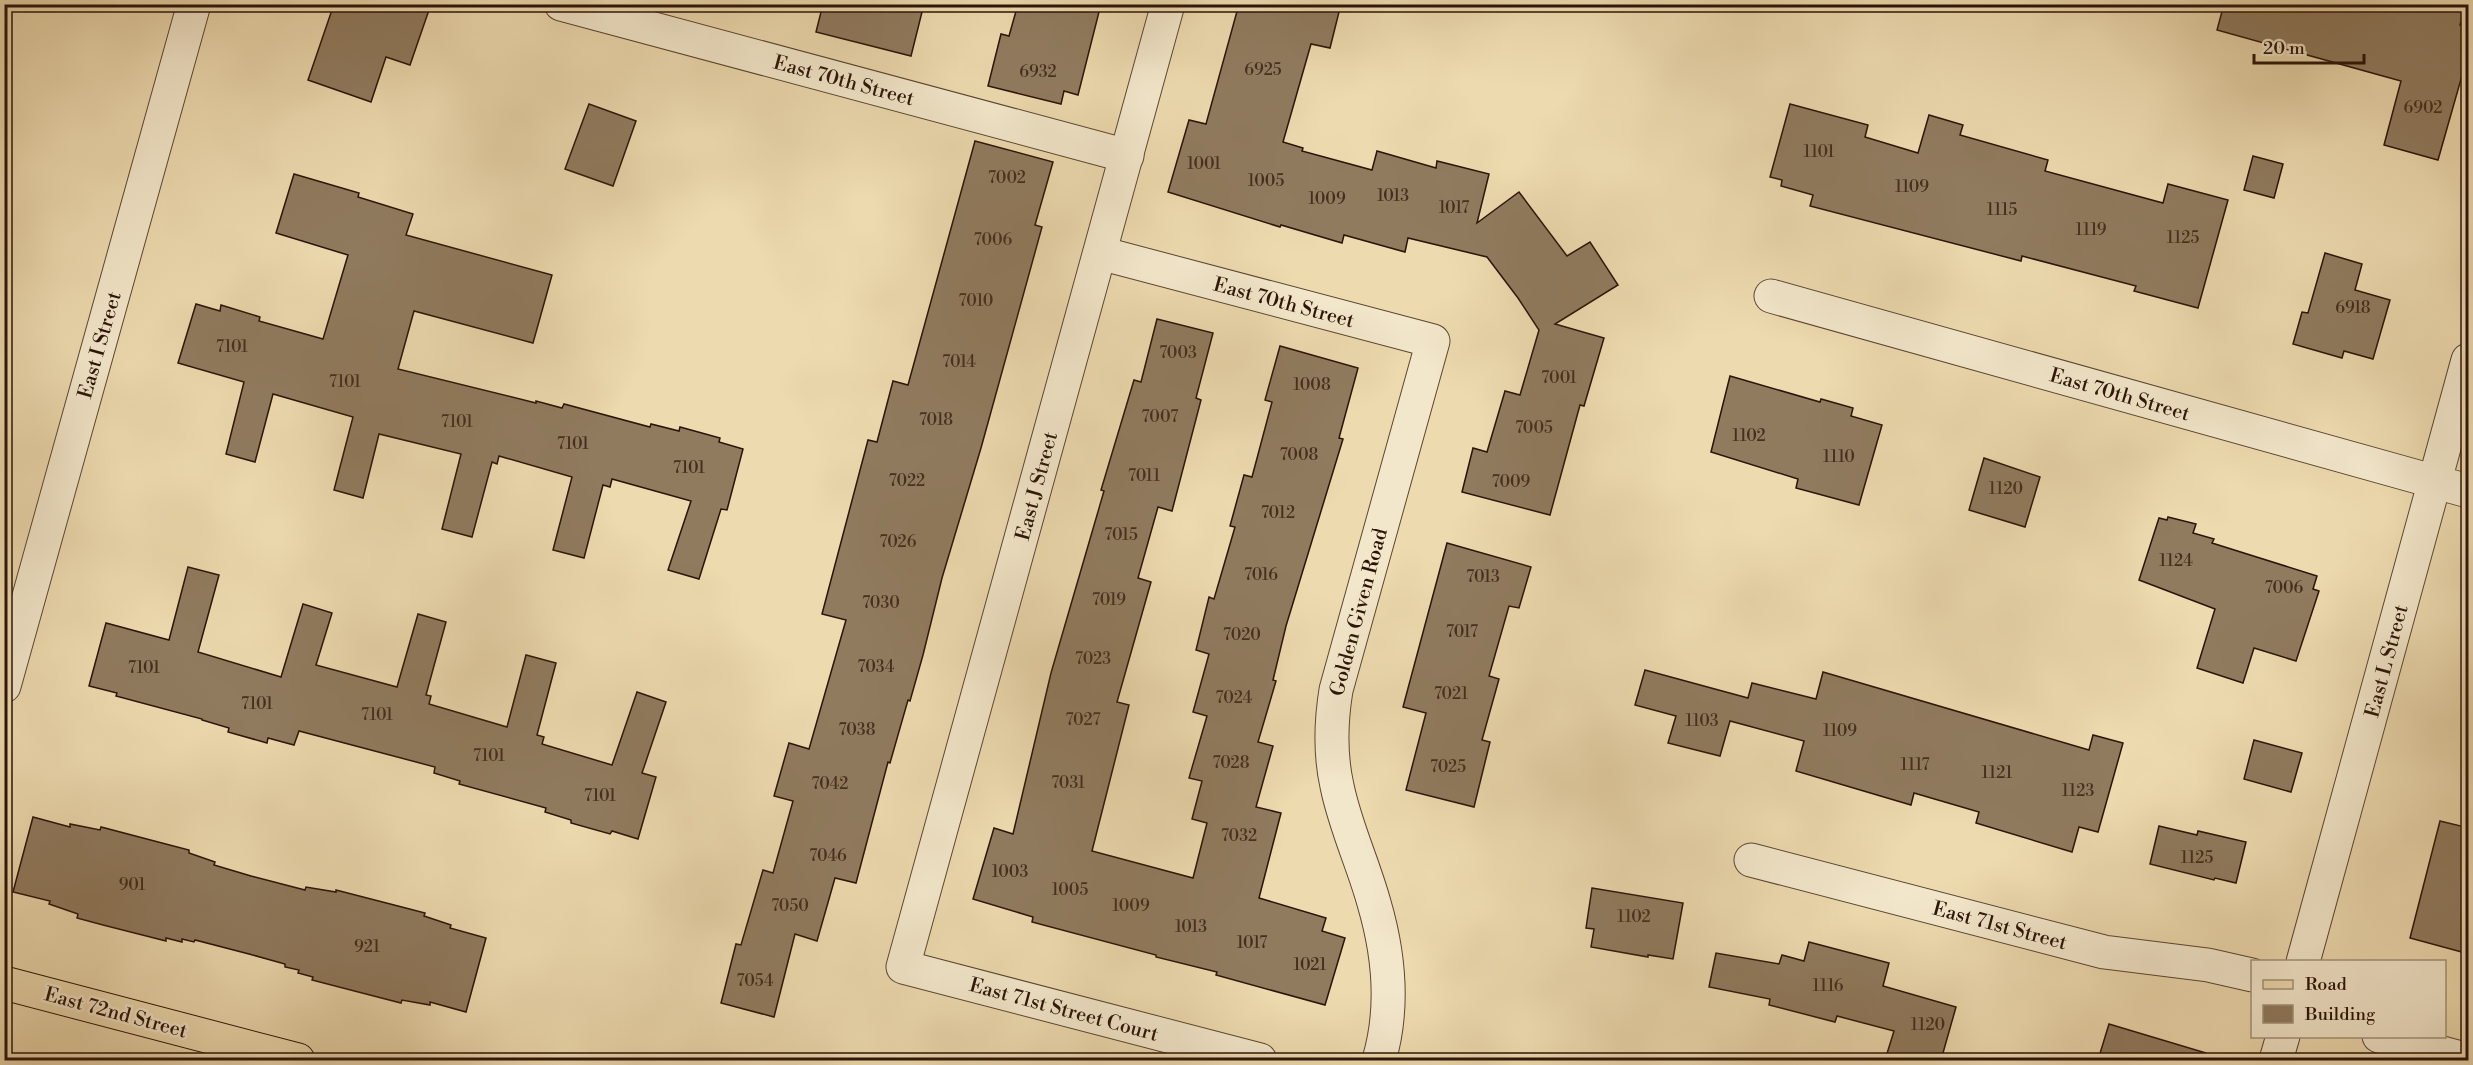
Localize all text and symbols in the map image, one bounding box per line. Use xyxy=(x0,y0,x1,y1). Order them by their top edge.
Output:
scale bar xyxy=(2254,27,2364,65)
text: 20 m xyxy=(2263,37,2305,60)
street label: East 70th Street xyxy=(771,51,917,112)
house number: 6925 xyxy=(1244,60,1282,80)
house number: 6932 xyxy=(1019,62,1057,82)
house number: 6902 xyxy=(2404,98,2442,118)
house number: 1101 xyxy=(1804,142,1834,162)
house number: 1001 xyxy=(1187,154,1221,174)
house number: 7002 xyxy=(988,168,1026,188)
house number: 1005 xyxy=(1248,171,1284,191)
house number: 1109 xyxy=(1895,177,1929,197)
house number: 1013 xyxy=(1377,186,1409,206)
house number: 1009 xyxy=(1308,189,1346,209)
house number: 1017 xyxy=(1439,198,1469,218)
house number: 1115 xyxy=(1987,200,2017,220)
house number: 1119 xyxy=(2076,220,2107,240)
house number: 1125 xyxy=(2167,228,2199,248)
house number: 7006 xyxy=(974,230,1013,250)
street label: East 70th Street xyxy=(1211,273,1357,334)
street label: East I Street xyxy=(73,289,128,402)
house number: 7010 xyxy=(959,291,993,311)
house number: 6918 xyxy=(2335,298,2371,318)
house number: 7101 xyxy=(216,337,248,357)
house number: 7003 xyxy=(1159,343,1197,363)
house number: 7014 xyxy=(942,352,976,372)
street label: East 70th Street xyxy=(2047,363,2193,427)
house number: 7001 xyxy=(1541,368,1577,388)
house number: 7101 xyxy=(329,372,361,392)
house number: 1008 xyxy=(1293,375,1331,395)
house number: 7007 xyxy=(1142,407,1178,427)
house number: 7018 xyxy=(919,410,953,430)
house number: 7101 xyxy=(441,412,473,432)
house number: 7005 xyxy=(1515,418,1553,438)
house number: 1102 xyxy=(1732,426,1766,446)
street label: East J Street xyxy=(1011,429,1064,544)
house number: 7101 xyxy=(557,434,589,454)
house number: 7008 xyxy=(1280,445,1319,465)
house number: 1110 xyxy=(1823,447,1855,467)
house number: 7101 xyxy=(673,458,705,478)
house number: 7011 xyxy=(1128,466,1160,486)
house number: 7022 xyxy=(889,471,925,491)
house number: 7009 xyxy=(1492,472,1531,492)
house number: 1120 xyxy=(1989,479,2023,499)
house number: 7012 xyxy=(1261,503,1295,523)
house number: 7015 xyxy=(1104,525,1138,545)
street label: Golden Given Road xyxy=(1325,525,1394,699)
house number: 7026 xyxy=(880,532,917,552)
house number: 1124 xyxy=(2159,551,2193,571)
house number: 7016 xyxy=(1244,565,1278,585)
house number: 7013 xyxy=(1466,567,1500,587)
house number: 7006 xyxy=(2265,578,2304,598)
house number: 7019 xyxy=(1092,590,1126,610)
house number: 7030 xyxy=(862,593,900,613)
street label: East L Street xyxy=(2360,602,2415,721)
house number: 7017 xyxy=(1446,622,1478,642)
house number: 7020 xyxy=(1223,625,1261,645)
house number: 7023 xyxy=(1075,649,1111,669)
house number: 7034 xyxy=(858,657,895,677)
house number: 7101 xyxy=(128,658,160,678)
house number: 7021 xyxy=(1434,684,1468,704)
house number: 7024 xyxy=(1216,688,1253,708)
house number: 7101 xyxy=(241,694,273,714)
house number: 7101 xyxy=(361,705,393,725)
house number: 7027 xyxy=(1065,710,1101,730)
house number: 1103 xyxy=(1685,711,1719,731)
house number: 7038 xyxy=(839,720,876,740)
house number: 1109 xyxy=(1823,721,1857,741)
house number: 7101 xyxy=(473,746,505,766)
house number: 7028 xyxy=(1213,753,1250,773)
house number: 1117 xyxy=(1901,755,1929,775)
house number: 7025 xyxy=(1430,757,1466,777)
house number: 1121 xyxy=(1982,763,2013,783)
house number: 7031 xyxy=(1051,773,1085,793)
house number: 7042 xyxy=(812,774,848,794)
house number: 1123 xyxy=(2062,781,2094,801)
house number: 7101 xyxy=(584,786,616,806)
house number: 7032 xyxy=(1221,826,1257,846)
house number: 7046 xyxy=(809,846,847,866)
house number: 1125 xyxy=(2181,848,2213,868)
house number: 1003 xyxy=(992,862,1028,882)
house number: 901 xyxy=(119,875,145,895)
house number: 1005 xyxy=(1052,880,1088,900)
house number: 7050 xyxy=(771,896,809,916)
house number: 1009 xyxy=(1112,896,1150,916)
street label: East 71st Street xyxy=(1930,897,2069,956)
house number: 1102 xyxy=(1617,907,1651,927)
house number: 1013 xyxy=(1175,917,1207,937)
house number: 1017 xyxy=(1237,933,1267,953)
house number: 921 xyxy=(354,937,380,957)
house number: 1021 xyxy=(1294,955,1327,975)
legend xyxy=(2251,960,2446,1038)
house number: 7054 xyxy=(737,971,774,991)
street label: East 71st Street Court xyxy=(966,973,1161,1048)
text: Road xyxy=(2305,973,2348,996)
house number: 1116 xyxy=(1813,976,1844,996)
street label: East 72nd Street xyxy=(41,982,190,1045)
text: Building xyxy=(2304,1003,2376,1026)
house number: 1120 xyxy=(1911,1015,1945,1035)

